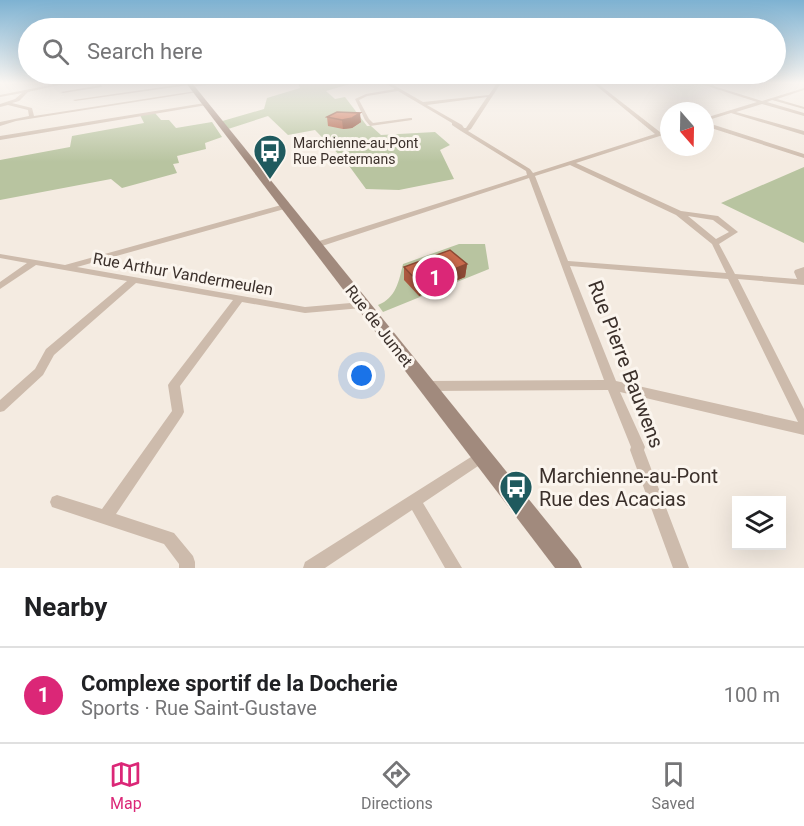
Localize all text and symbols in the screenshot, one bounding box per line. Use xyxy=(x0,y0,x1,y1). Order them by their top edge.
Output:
search box xyxy=(18,18,786,84)
icon: search xyxy=(39,35,72,68)
text: Search here xyxy=(87,39,203,64)
north arrow xyxy=(660,102,714,156)
bus stop icon: Marchienne-au-Pont Rue Peetermans xyxy=(252,133,288,180)
place label: Marchienne-au-Pont Rue Peetermans xyxy=(293,135,419,167)
street label: Rue Arthur Vandermeulen xyxy=(91,249,275,299)
pin: 1 xyxy=(416,254,454,300)
street label: Rue Pierre Bauwens xyxy=(583,277,669,451)
street label: Rue de Jumet xyxy=(341,282,417,370)
your location xyxy=(347,361,376,390)
place label: Marchienne-au-Pont Rue des Acacias xyxy=(539,464,718,511)
bus stop icon: Marchienne-au-Pont Rue des Acacias xyxy=(498,469,534,516)
map controls xyxy=(732,496,786,550)
button: layers xyxy=(732,496,786,550)
text: Nearby xyxy=(24,592,107,622)
text: Complexe sportif de la Docherie xyxy=(81,671,398,696)
text: 1 xyxy=(38,683,49,707)
text: 100 m xyxy=(724,683,780,707)
text: Sports · Rue Saint-Gustave xyxy=(81,696,317,720)
tab: Map xyxy=(109,758,142,813)
tab: Directions xyxy=(361,758,433,813)
tab: Saved xyxy=(651,758,695,813)

